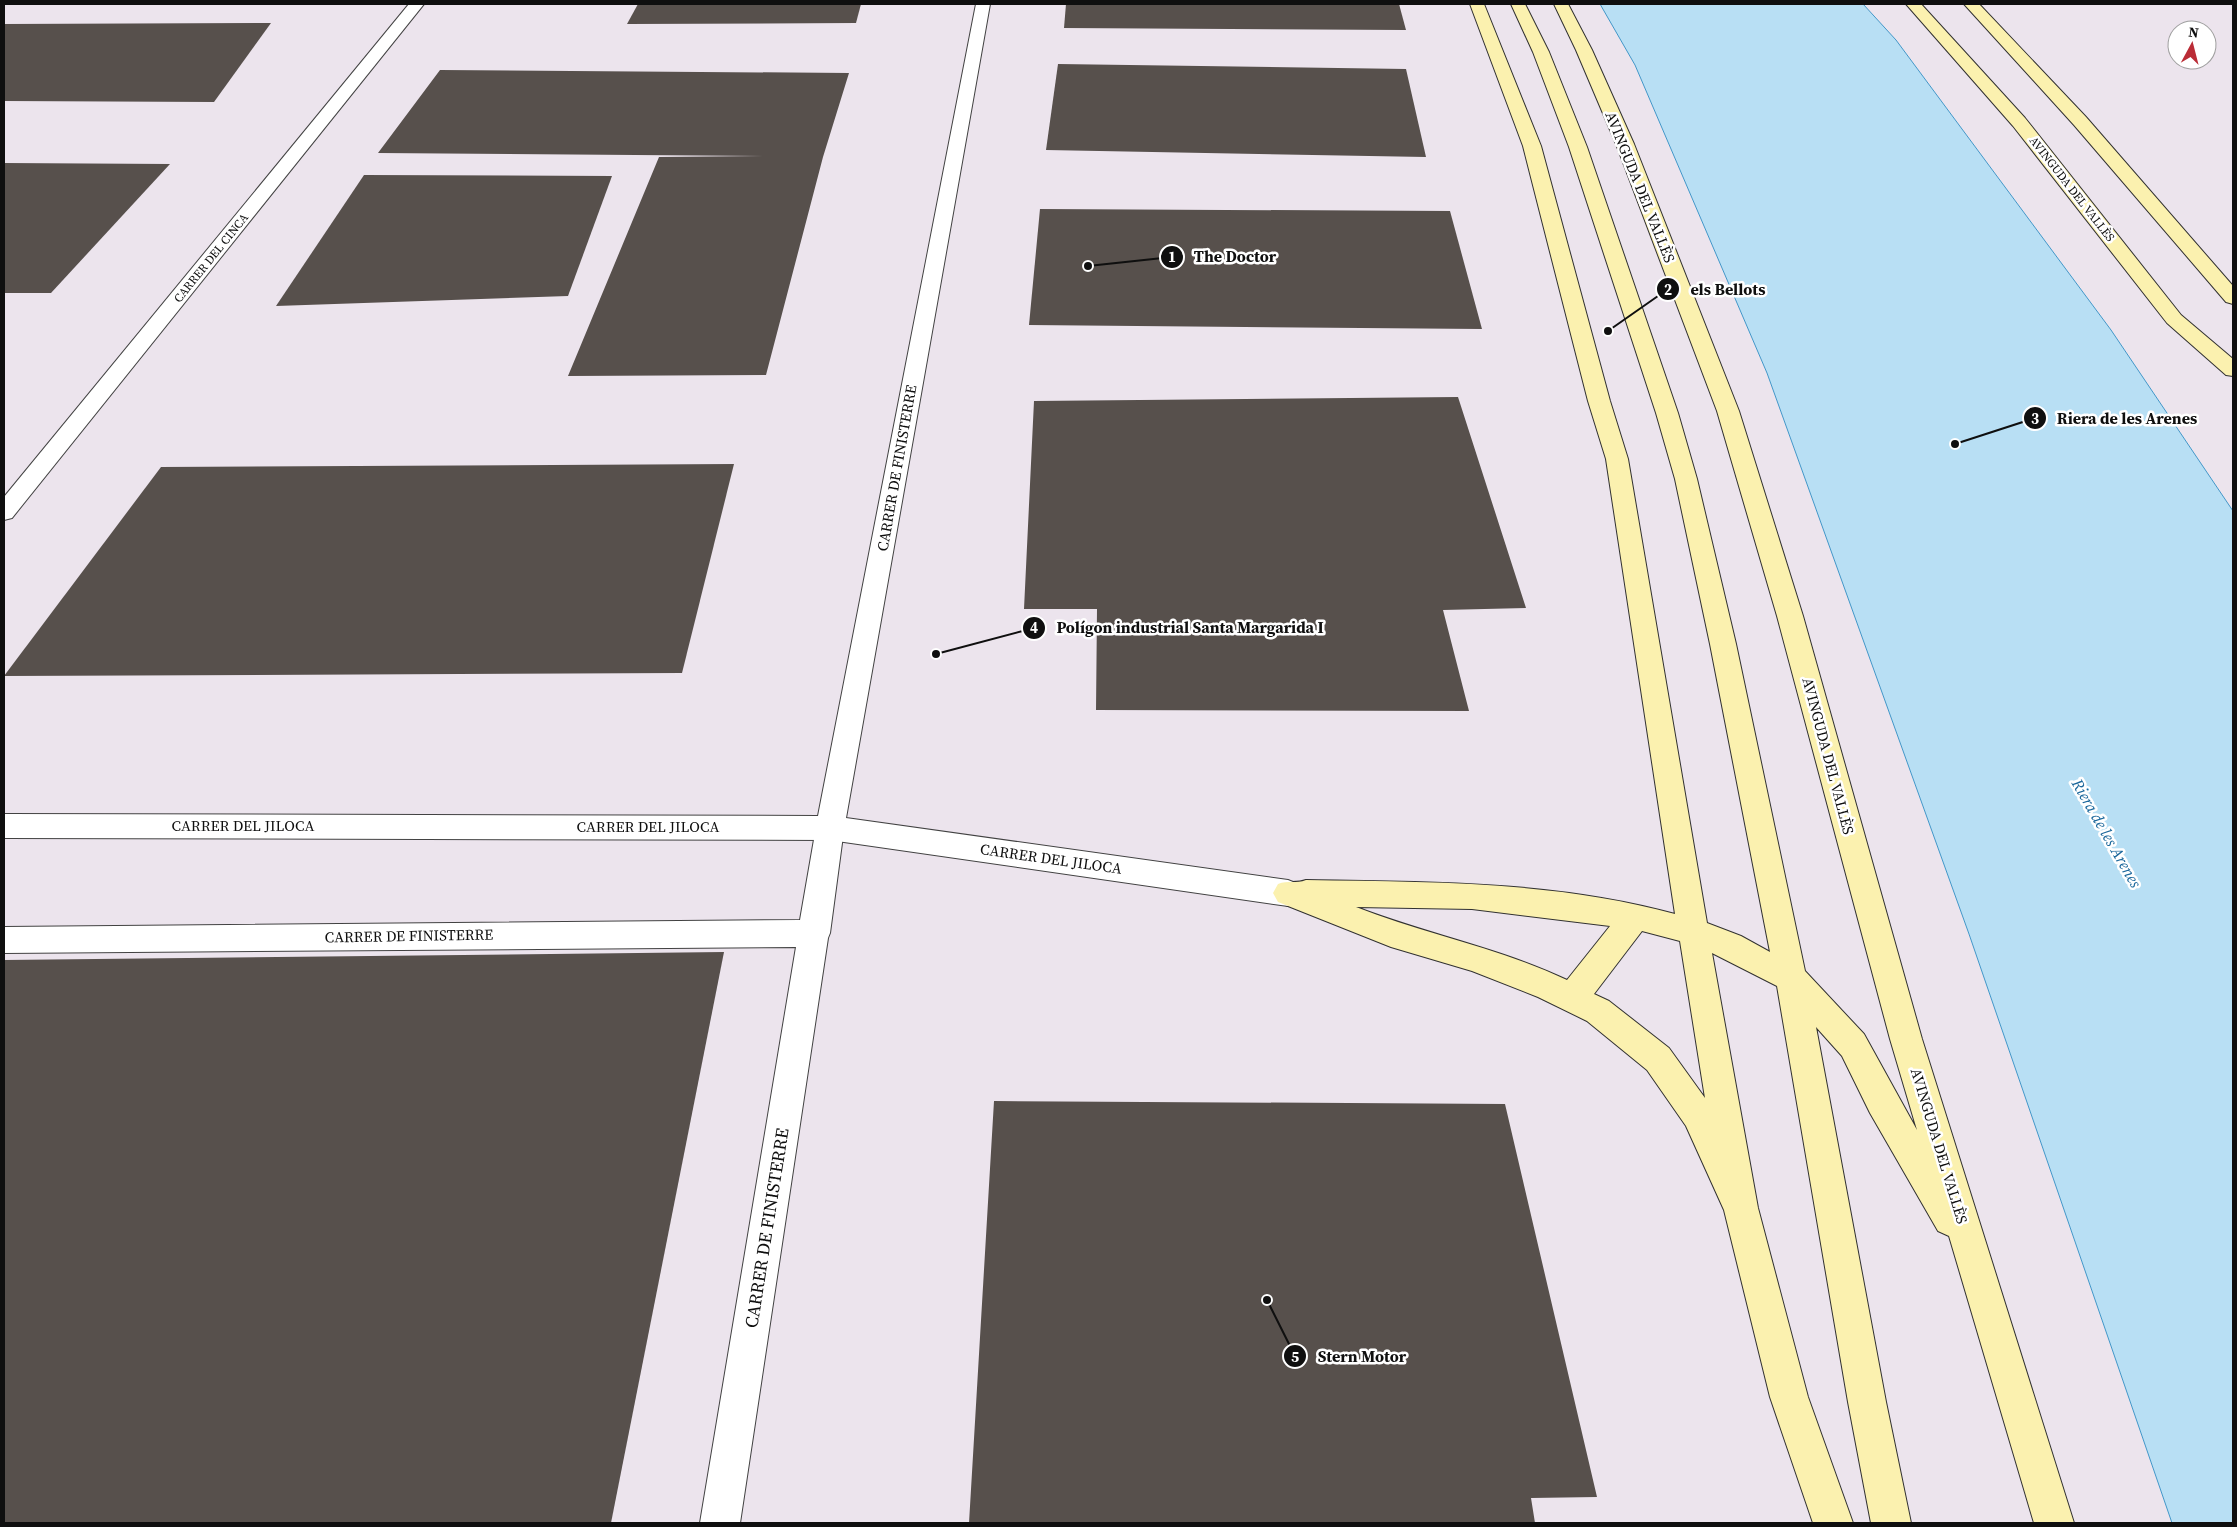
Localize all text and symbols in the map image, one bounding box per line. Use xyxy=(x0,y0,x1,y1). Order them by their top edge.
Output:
north arrow xyxy=(2167,20,2217,70)
text: N xyxy=(2187,22,2200,43)
street label: AVINGUDA DEL VALLÈS xyxy=(1600,108,1681,266)
street label: AVINGUDA DEL VALLÈS xyxy=(2026,133,2118,245)
street label: CARRER DEL CINCA xyxy=(170,210,252,306)
callout: The Doctor xyxy=(1159,241,1286,272)
text: The Doctor xyxy=(1194,245,1277,267)
text: 1 xyxy=(1168,246,1176,267)
callout: els Bellots xyxy=(1655,274,1775,305)
text: els Bellots xyxy=(1691,278,1765,300)
text: 2 xyxy=(1664,279,1672,300)
street label: CARRER DE FINISTERRE xyxy=(872,383,921,553)
callout: Riera de les Arenes xyxy=(2022,403,2208,434)
text: Riera de les Arenes xyxy=(2057,407,2197,429)
text: 3 xyxy=(2031,408,2039,429)
callout: Polígon industrial Santa Margarida I xyxy=(1021,612,1333,643)
text: Polígon industrial Santa Margarida I xyxy=(1056,616,1324,638)
text: 4 xyxy=(1030,617,1038,638)
street label: AVINGUDA DEL VALLÈS xyxy=(1797,675,1860,837)
water label: Riera de les Arenes xyxy=(2066,774,2147,892)
street label: CARRER DEL JILOCA xyxy=(172,815,314,836)
street label: CARRER DEL JILOCA xyxy=(577,816,719,837)
street label: CARRER DEL JILOCA xyxy=(979,838,1123,879)
street label: CARRER DE FINISTERRE xyxy=(325,924,493,947)
street label: AVINGUDA DEL VALLÈS xyxy=(1906,1065,1973,1227)
street label: CARRER DE FINISTERRE xyxy=(738,1126,795,1330)
callout: Stern Motor xyxy=(1283,1341,1416,1372)
text: Stern Motor xyxy=(1318,1345,1407,1367)
text: 5 xyxy=(1291,1346,1299,1367)

